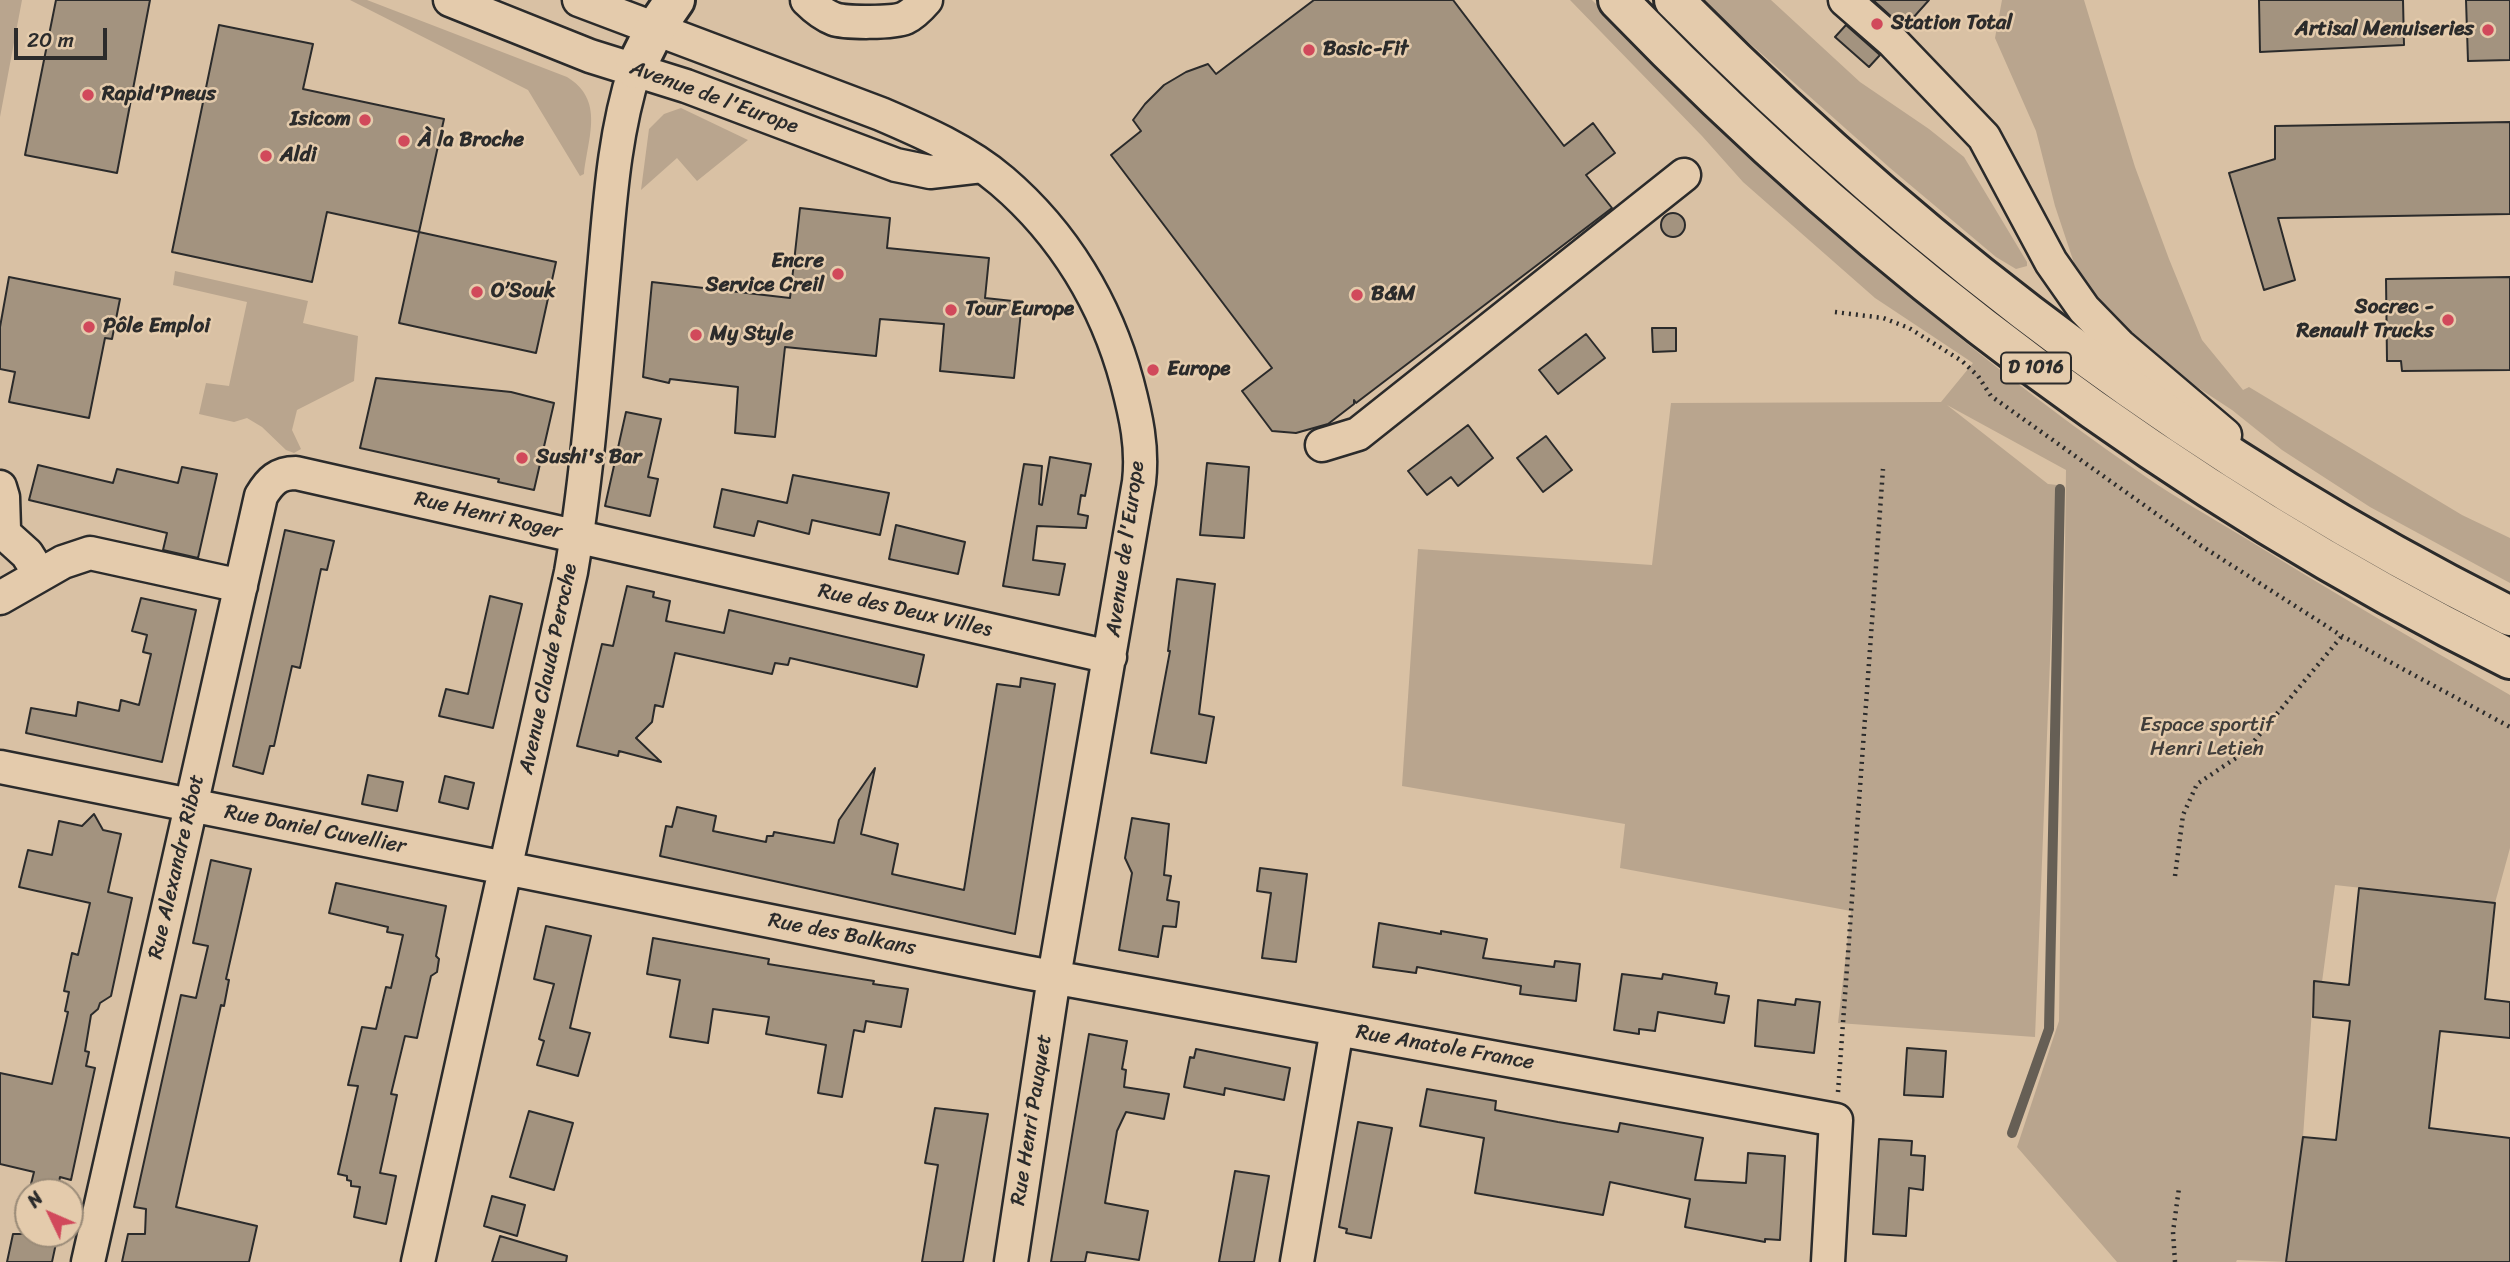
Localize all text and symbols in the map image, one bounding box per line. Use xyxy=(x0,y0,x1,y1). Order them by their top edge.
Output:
place label: Station Total xyxy=(1891,11,2012,37)
scale bar xyxy=(18,14,110,58)
marker: Station Total xyxy=(1869,16,1885,32)
place label: Artisal Menuiseries xyxy=(2295,17,2474,43)
text: 20 m xyxy=(27,21,74,59)
marker: Artisal Menuiseries xyxy=(2480,22,2496,38)
place label: Basic-Fit xyxy=(1323,37,1408,63)
marker: Basic-Fit xyxy=(1301,42,1317,58)
street label: Avenue de l'Europe xyxy=(626,56,802,140)
place label: Rapid'Pneus xyxy=(102,82,216,108)
marker: Rapid'Pneus xyxy=(80,87,96,103)
place label: Isicom xyxy=(290,107,351,133)
marker: Isicom xyxy=(357,112,373,128)
place label: À la Broche xyxy=(418,128,524,154)
marker: À la Broche xyxy=(396,133,412,149)
place label: Aldi xyxy=(280,143,317,169)
marker: Aldi xyxy=(258,148,274,164)
place label: Encre Service Creil xyxy=(705,249,824,299)
marker: Encre Service Creil xyxy=(830,266,846,282)
place label: O’Souk xyxy=(491,279,555,305)
place label: B&M xyxy=(1371,282,1416,308)
marker: O’Souk xyxy=(469,284,485,300)
marker: B&M xyxy=(1349,287,1365,303)
place label: Socrec - Renault Trucks xyxy=(2296,295,2434,345)
place label: Tour Europe xyxy=(965,297,1074,323)
marker: Tour Europe xyxy=(943,302,959,318)
marker: Socrec - Renault Trucks xyxy=(2440,312,2456,328)
place label: Pôle Emploi xyxy=(103,314,210,340)
marker: Pôle Emploi xyxy=(81,319,97,335)
place label: My Style xyxy=(710,322,794,348)
marker: My Style xyxy=(688,327,704,343)
road number: D 1016 xyxy=(2001,352,2071,384)
place label: Europe xyxy=(1167,357,1230,383)
marker: Europe xyxy=(1145,362,1161,378)
place label: Sushi's Bar xyxy=(536,445,641,471)
marker: Sushi's Bar xyxy=(514,450,530,466)
street label: Avenue de l'Europe xyxy=(1101,460,1151,638)
street label: Rue Henri Roger xyxy=(412,487,564,545)
street label: Avenue Claude Peroche xyxy=(514,561,584,777)
street label: Rue des Deux Villes xyxy=(816,579,994,643)
park label: Espace sportif Henri Letien xyxy=(2140,713,2274,763)
street label: Rue Alexandre Ribot xyxy=(144,772,210,962)
street label: Rue Daniel Cuvellier xyxy=(222,800,408,860)
street label: Rue des Balkans xyxy=(766,908,918,962)
street label: Rue Anatole France xyxy=(1354,1020,1536,1076)
street label: Rue Henri Pauquet xyxy=(1006,1033,1058,1207)
north arrow xyxy=(14,1178,84,1248)
text: N xyxy=(19,1183,51,1216)

